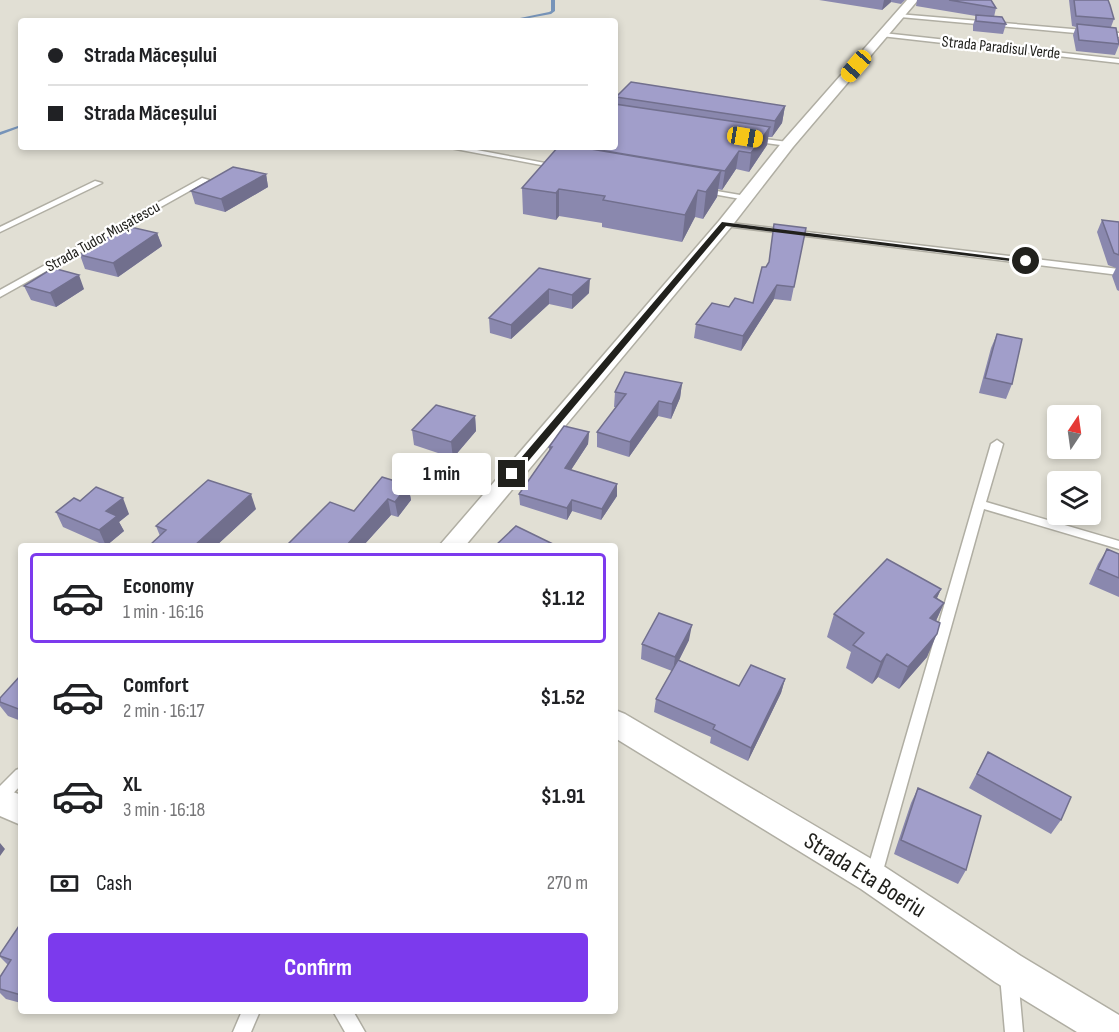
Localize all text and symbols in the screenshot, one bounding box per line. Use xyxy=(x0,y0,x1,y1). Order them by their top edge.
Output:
street label: Strada Paradisul Verde xyxy=(941,32,1061,64)
text: Strada Măceșului xyxy=(84,42,217,69)
car xyxy=(837,47,875,85)
text: Strada Măceșului xyxy=(84,100,217,127)
car xyxy=(726,125,764,149)
street label: Strada Tudor Mușatescu xyxy=(42,198,164,276)
route start xyxy=(1012,247,1039,274)
north arrow xyxy=(1047,405,1101,459)
map controls xyxy=(1047,405,1101,525)
callout: 1 min xyxy=(392,453,491,495)
route end xyxy=(498,460,525,487)
text: 1 min xyxy=(423,462,460,486)
button: layers xyxy=(1047,471,1101,525)
icon: car xyxy=(51,571,105,625)
text: Economy xyxy=(123,573,194,600)
text: $1.12 xyxy=(541,585,585,612)
text: 1 min · 16:16 xyxy=(123,600,204,624)
icon: car xyxy=(51,670,105,724)
text: Comfort xyxy=(123,672,189,699)
text: $1.52 xyxy=(540,684,585,711)
text: 2 min · 16:17 xyxy=(123,699,204,723)
icon: car xyxy=(51,769,105,823)
text: XL xyxy=(123,771,142,798)
text: $1.91 xyxy=(541,783,585,810)
text: 3 min · 16:18 xyxy=(123,798,205,822)
street label: Strada Eta Boeriu xyxy=(799,826,931,924)
icon: cash xyxy=(48,867,81,900)
text: Cash xyxy=(96,870,132,897)
text: 270 m xyxy=(547,871,588,895)
button: Confirm xyxy=(48,933,588,1002)

